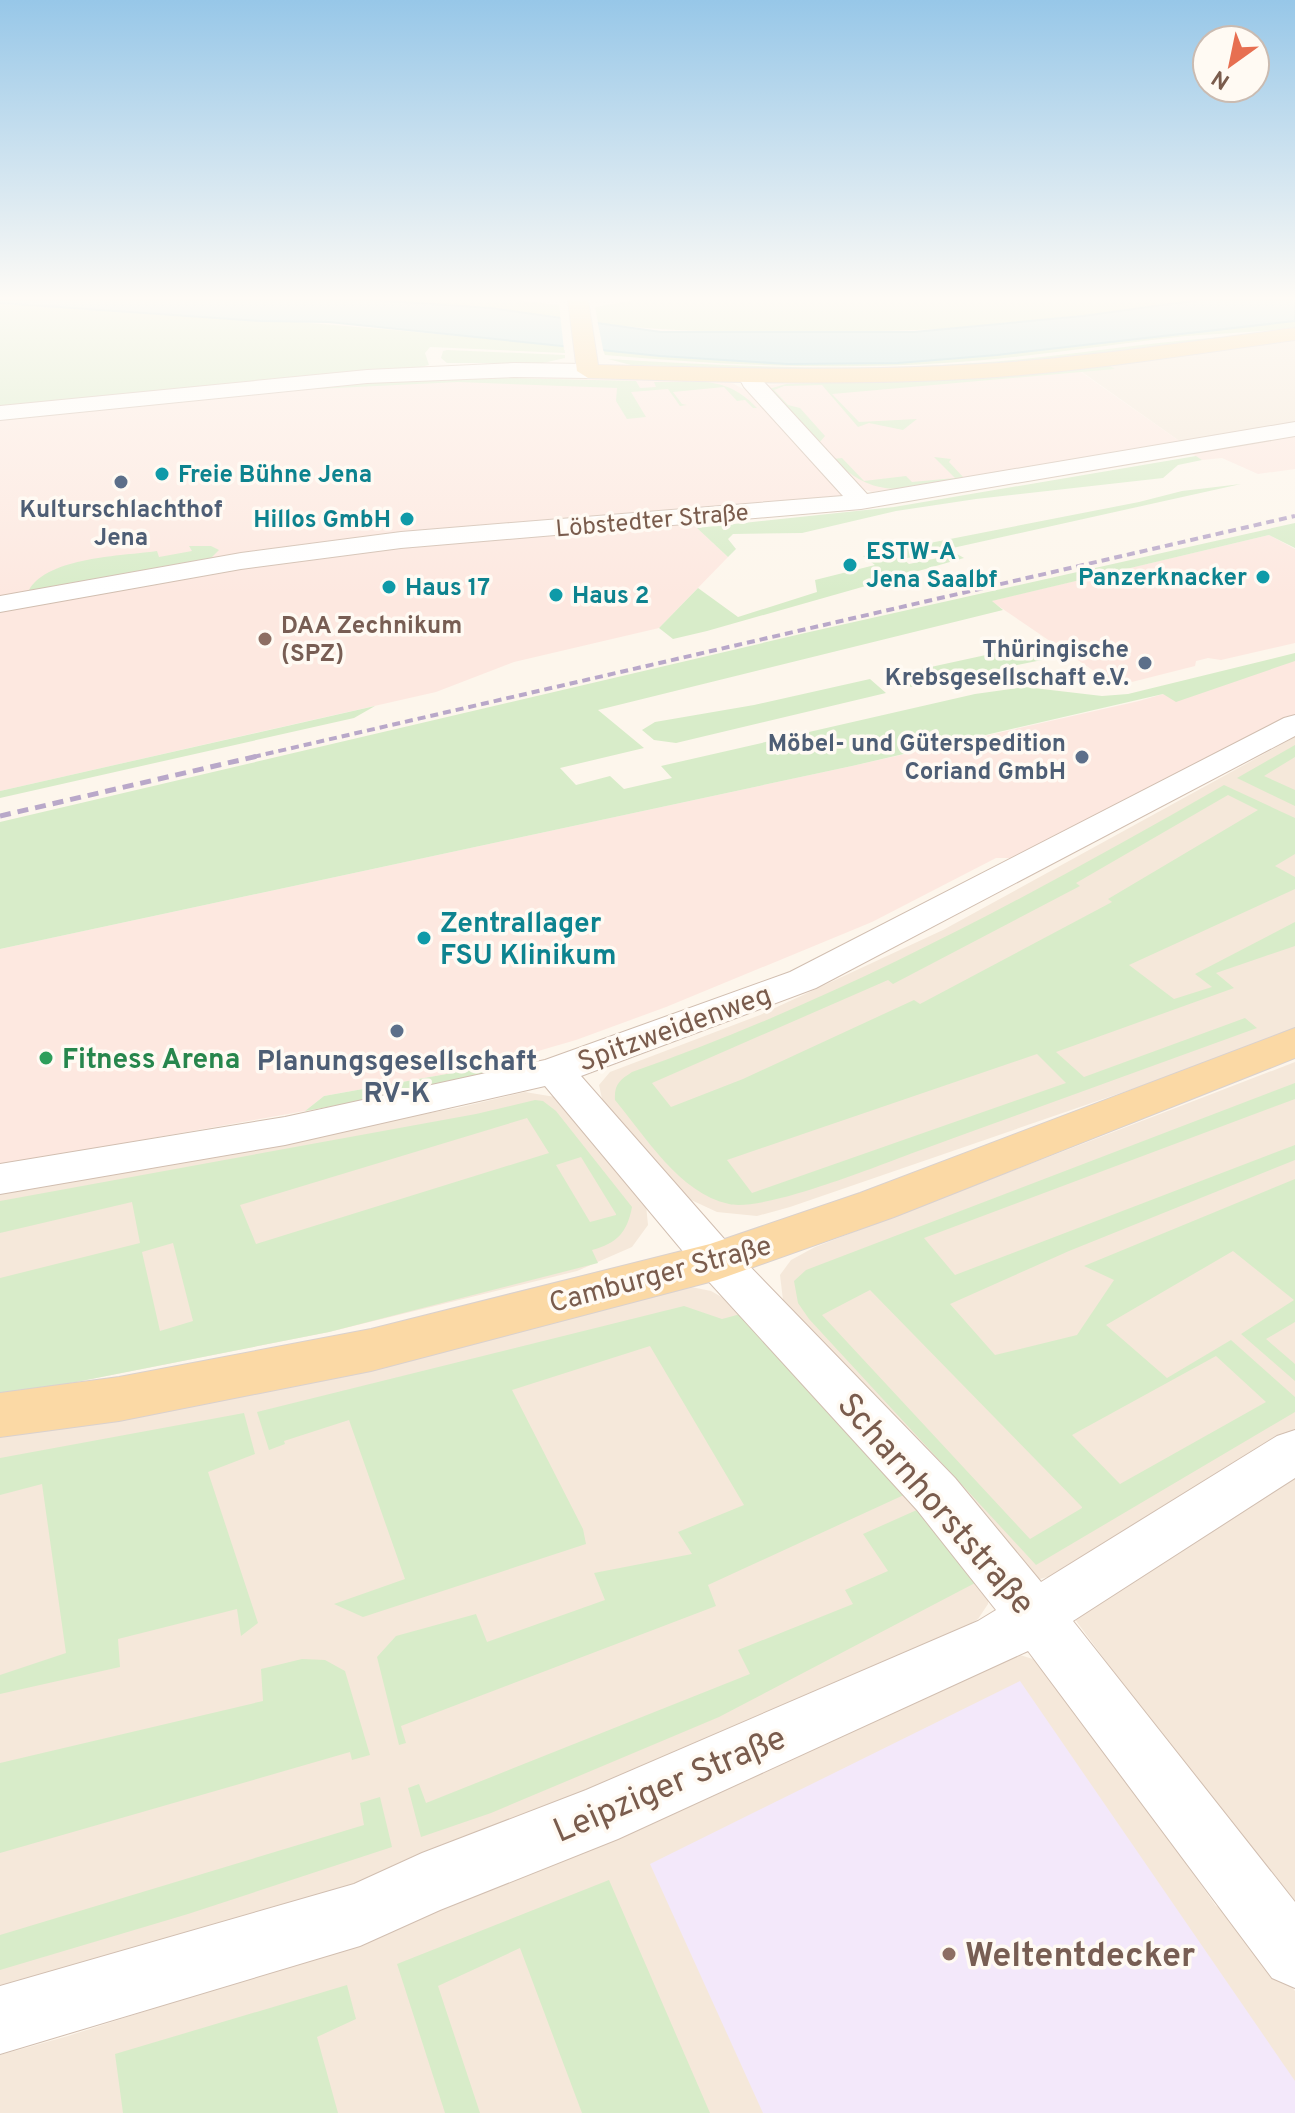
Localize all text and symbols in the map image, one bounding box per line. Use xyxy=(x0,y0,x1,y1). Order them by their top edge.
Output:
north arrow xyxy=(1191,24,1271,104)
text: N xyxy=(1207,63,1235,94)
place label: Freie Bühne Jena xyxy=(178,461,372,491)
marker: Freie Bühne Jena xyxy=(153,465,171,483)
marker: Kulturschlachthof Jena xyxy=(112,473,130,491)
place label: Kulturschlachthof Jena xyxy=(20,496,223,554)
street label: Löbstedter Straße xyxy=(554,499,750,545)
place label: Hillos GmbH xyxy=(253,506,391,536)
marker: Hillos GmbH xyxy=(398,510,416,528)
place label: ESTW-A Jena Saalbf xyxy=(866,538,998,596)
marker: ESTW-A Jena Saalbf xyxy=(841,556,859,574)
place label: Panzerknacker xyxy=(1078,564,1247,594)
marker: Panzerknacker xyxy=(1254,568,1272,586)
place label: Haus 17 xyxy=(405,574,490,604)
marker: Haus 17 xyxy=(380,578,398,596)
place label: Haus 2 xyxy=(572,582,649,612)
marker: Haus 2 xyxy=(547,586,565,604)
place label: DAA Zechnikum (SPZ) xyxy=(281,612,462,670)
marker: DAA Zechnikum (SPZ) xyxy=(256,630,274,648)
place label: Thüringische Krebsgesellschaft e.V. xyxy=(885,636,1129,694)
marker: Thüringische Krebsgesellschaft e.V. xyxy=(1136,654,1154,672)
place label: Möbel- und Güterspedition Coriand GmbH xyxy=(768,730,1066,788)
marker: Möbel- und Güterspedition Coriand GmbH xyxy=(1073,748,1091,766)
place label: Zentrallager FSU Klinikum xyxy=(440,907,616,975)
marker: Zentrallager FSU Klinikum xyxy=(415,929,433,947)
street label: Spitzweidenweg xyxy=(573,978,777,1082)
marker: Planungsgesellschaft RV-K xyxy=(388,1022,406,1040)
place label: Fitness Arena xyxy=(62,1043,240,1079)
place label: Planungsgesellschaft RV-K xyxy=(257,1045,537,1113)
marker: Fitness Arena xyxy=(37,1049,55,1067)
street label: Camburger Straße xyxy=(546,1229,776,1323)
street label: Scharnhorststraße xyxy=(826,1385,1043,1625)
street label: Leipziger Straße xyxy=(548,1718,793,1855)
place label: Weltentdecker xyxy=(965,1936,1195,1979)
marker: Weltentdecker xyxy=(940,1945,958,1963)

